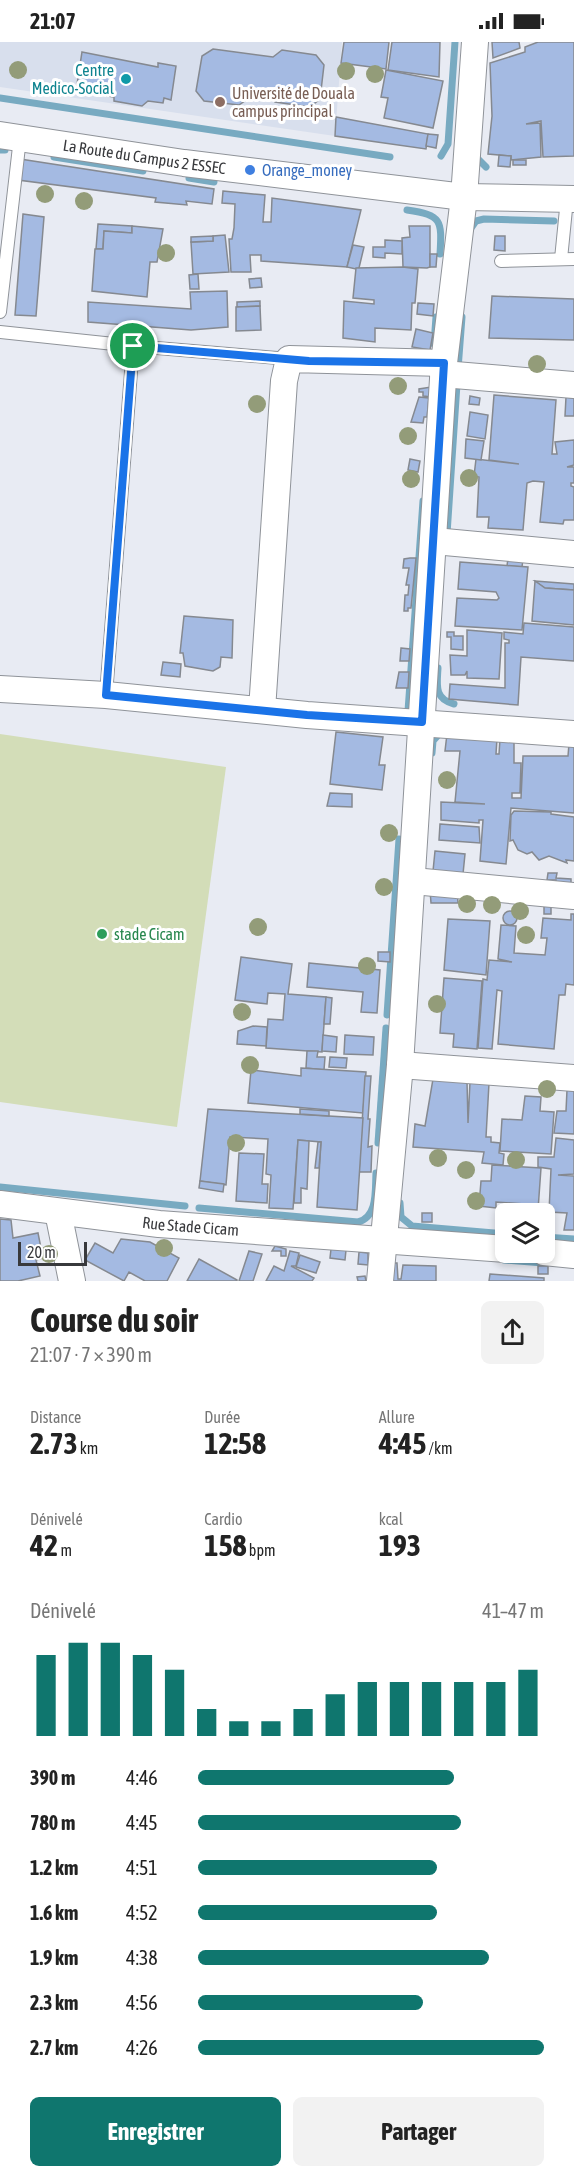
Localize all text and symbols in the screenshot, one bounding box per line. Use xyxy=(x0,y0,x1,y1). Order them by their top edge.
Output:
text: 21:07 xyxy=(30,8,76,34)
place label: Centre Medico-Social xyxy=(32,61,115,97)
marker: Centre Medico-Social xyxy=(119,72,133,86)
place label: Université de Douala campus principal xyxy=(232,84,355,121)
marker: Université de Douala campus principal xyxy=(213,95,227,109)
street label: La Route du Campus 2 ESSEC xyxy=(62,136,227,177)
place label: Orange_money xyxy=(262,161,353,180)
marker: Orange_money xyxy=(243,163,257,177)
pin xyxy=(107,320,158,371)
icon: arrive xyxy=(116,329,149,362)
place label: stade Cicam xyxy=(114,925,185,943)
marker: stade Cicam xyxy=(95,927,109,941)
map controls xyxy=(495,1203,555,1263)
button: layers xyxy=(495,1203,555,1263)
street label: Rue Stade Cicam xyxy=(141,1213,240,1239)
scale bar xyxy=(18,1239,87,1266)
text: 20 m xyxy=(27,1243,56,1261)
text: Course du soir xyxy=(30,1301,198,1339)
button: share xyxy=(481,1301,544,1364)
text: 21:07 · 7 × 390 m xyxy=(30,1343,152,1366)
text: Distance xyxy=(30,1408,81,1426)
text: Durée xyxy=(204,1408,240,1426)
text: Allure xyxy=(379,1408,415,1426)
text: 2.73 xyxy=(30,1426,78,1460)
text: 12:58 xyxy=(204,1426,266,1460)
text: 4:45 xyxy=(379,1426,426,1460)
text: km xyxy=(78,1439,98,1457)
text: /km xyxy=(426,1439,452,1457)
text: Dénivelé xyxy=(30,1510,83,1528)
text: Cardio xyxy=(204,1510,242,1528)
text: kcal xyxy=(379,1510,403,1528)
text: 42 xyxy=(30,1528,58,1562)
text: 158 xyxy=(204,1528,247,1562)
text: 193 xyxy=(379,1528,421,1562)
text: m xyxy=(58,1541,72,1559)
text: bpm xyxy=(247,1541,276,1559)
text: Dénivelé xyxy=(30,1599,96,1622)
text: 41–47 m xyxy=(482,1599,544,1622)
text: 390 m xyxy=(30,1766,75,1789)
text: 4:46 xyxy=(126,1766,158,1789)
text: 780 m xyxy=(30,1811,75,1834)
text: 4:45 xyxy=(126,1811,158,1834)
text: 1.2 km xyxy=(30,1856,78,1879)
text: 4:51 xyxy=(126,1856,158,1879)
text: 1.6 km xyxy=(30,1901,78,1924)
text: 4:52 xyxy=(126,1901,158,1924)
text: 1.9 km xyxy=(30,1946,78,1969)
text: 4:38 xyxy=(126,1946,158,1969)
text: 2.3 km xyxy=(30,1991,78,2014)
text: 4:56 xyxy=(126,1991,158,2014)
text: 2.7 km xyxy=(30,2036,78,2059)
text: 4:26 xyxy=(126,2036,158,2059)
button: Enregistrer xyxy=(30,2097,281,2166)
button: Partager xyxy=(293,2097,544,2166)

